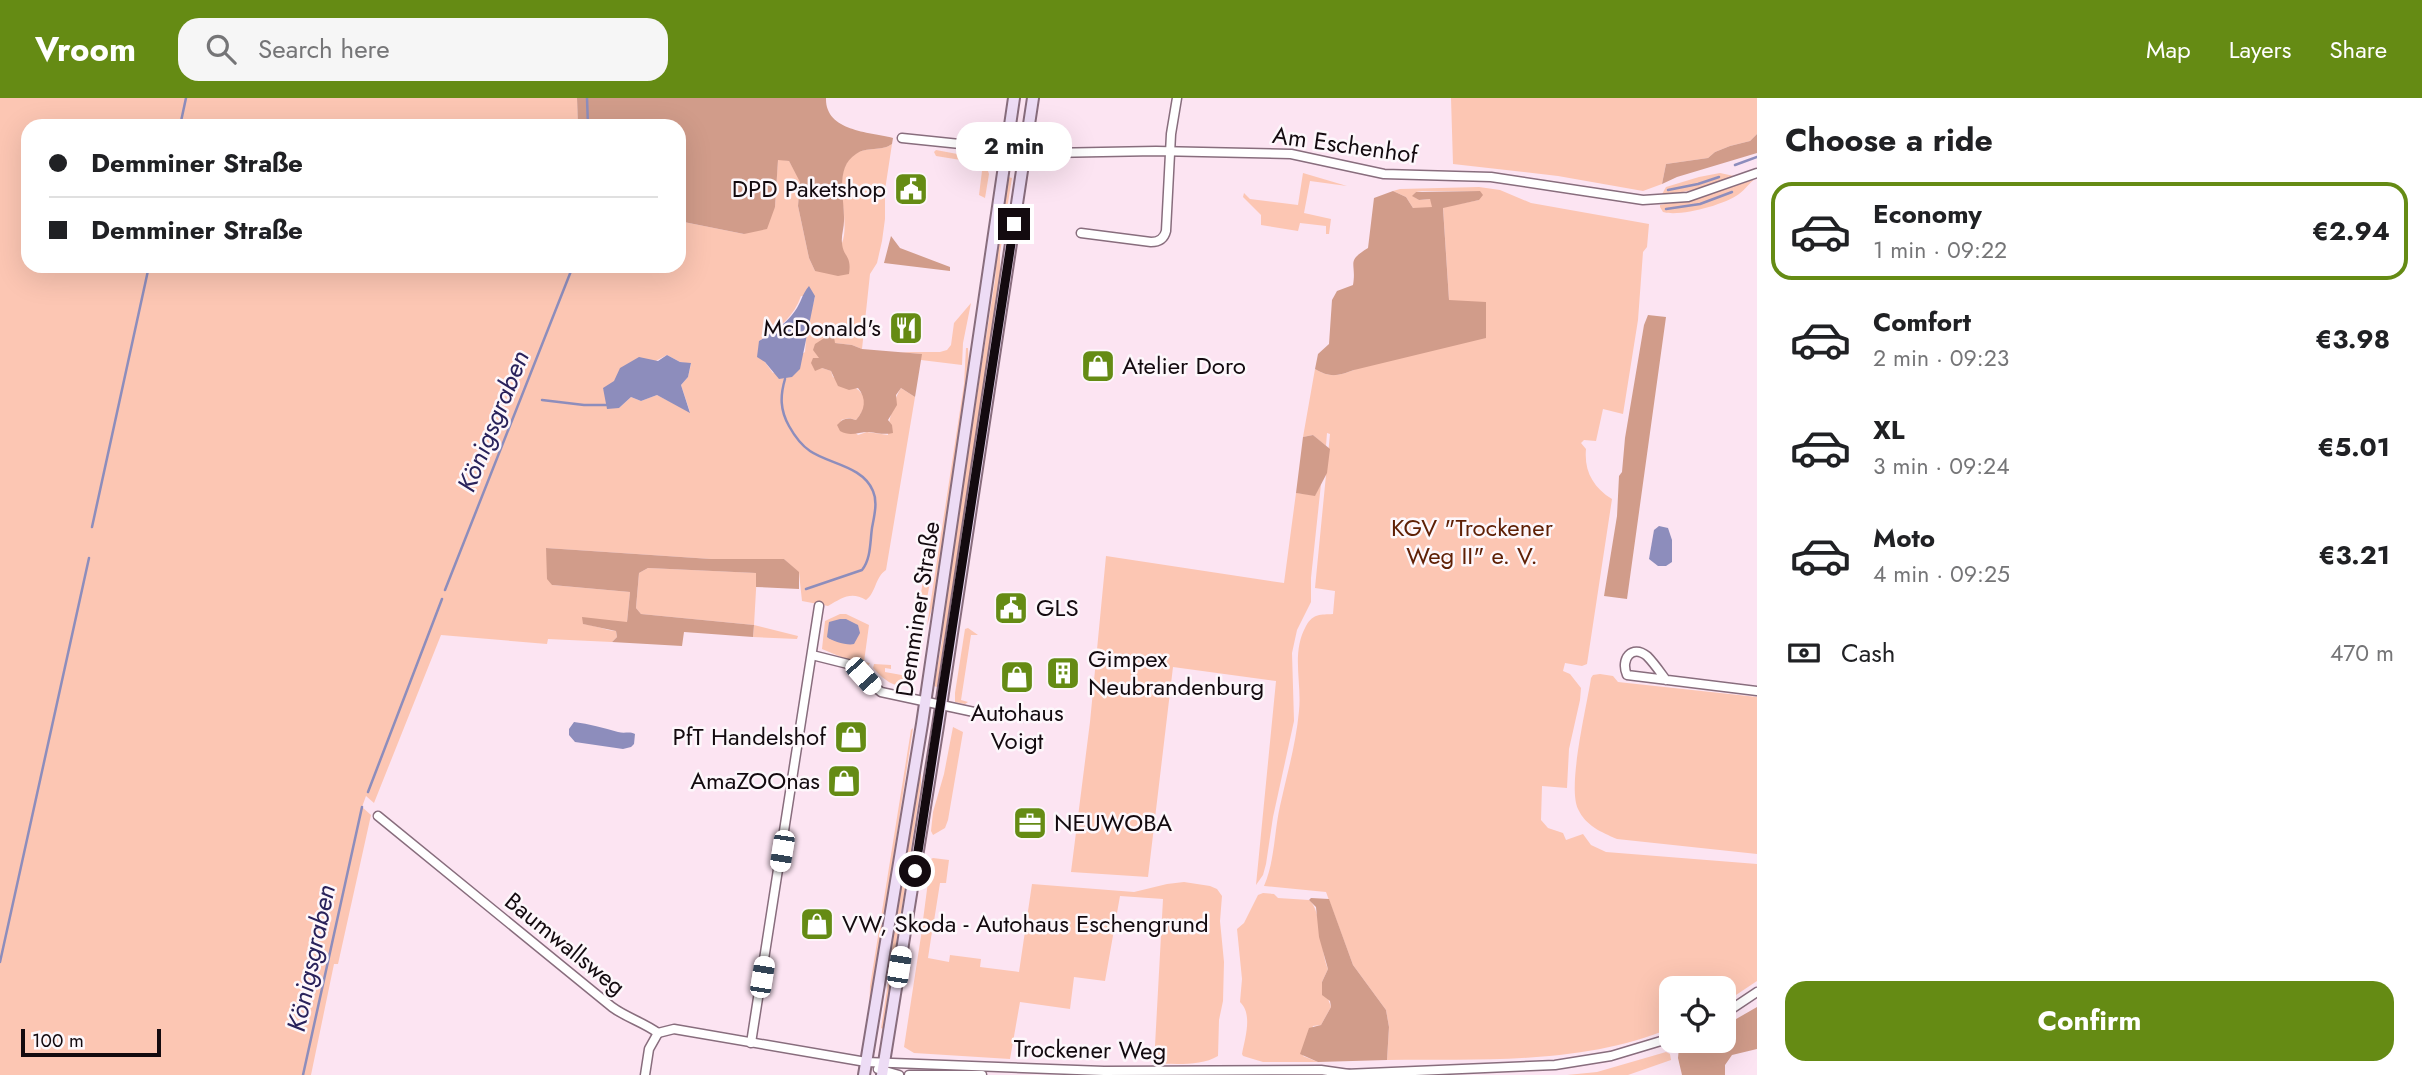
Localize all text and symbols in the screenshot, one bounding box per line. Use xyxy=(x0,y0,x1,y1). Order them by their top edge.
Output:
search box xyxy=(178,18,668,81)
text: Vroom xyxy=(35,26,136,73)
icon: search xyxy=(202,30,240,68)
text: Search here xyxy=(258,30,390,68)
text: Map xyxy=(2146,32,2191,67)
text: Layers xyxy=(2229,32,2291,67)
text: Share xyxy=(2329,32,2387,67)
street label: Am Eschenhof xyxy=(1270,117,1421,172)
text: Choose a ride xyxy=(1785,117,1993,163)
callout: 2 min xyxy=(956,122,1072,172)
text: 2 min xyxy=(984,129,1044,163)
text: Demminer Straße xyxy=(91,144,303,182)
public building icon: DPD Paketshop xyxy=(892,170,930,208)
place label: DPD Paketshop xyxy=(732,171,886,206)
text: Economy xyxy=(1873,195,1982,233)
icon: car xyxy=(1789,200,1852,263)
route end xyxy=(998,208,1030,240)
text: Demminer Straße xyxy=(91,211,303,249)
text: €2.94 xyxy=(2312,212,2390,250)
text: 1 min · 09:22 xyxy=(1873,233,2007,267)
text: Comfort xyxy=(1873,303,1971,341)
icon: car xyxy=(1789,308,1852,371)
restaurant icon: McDonald's xyxy=(887,309,925,347)
place label: McDonald's xyxy=(763,310,881,345)
text: €3.98 xyxy=(2315,320,2390,358)
text: 2 min · 09:23 xyxy=(1873,341,2009,375)
water label: Königsgraben xyxy=(447,345,539,497)
shop icon: Atelier Doro xyxy=(1079,347,1117,385)
place label: Atelier Doro xyxy=(1122,348,1246,383)
text: XL xyxy=(1873,411,1905,449)
icon: car xyxy=(1789,416,1852,479)
text: €5.01 xyxy=(2317,428,2390,466)
text: 3 min · 09:24 xyxy=(1873,449,2010,483)
park label: KGV "Trockener Weg II" e. V. xyxy=(1391,510,1554,573)
street label: Demminer Straße xyxy=(886,519,949,699)
text: Moto xyxy=(1873,519,1935,557)
icon: car xyxy=(1789,524,1852,587)
text: €3.21 xyxy=(2319,536,2390,574)
text: 4 min · 09:25 xyxy=(1873,557,2010,591)
public building icon: GLS xyxy=(992,589,1030,627)
place label: GLS xyxy=(1036,590,1079,625)
icon: cash xyxy=(1785,634,1823,672)
text: Cash xyxy=(1841,634,1895,672)
text: 470 m xyxy=(2330,636,2394,670)
place label: Gimpex Neubrandenburg xyxy=(1088,641,1264,704)
car xyxy=(842,653,885,699)
building icon: Gimpex Neubrandenburg xyxy=(1044,654,1082,692)
shop icon: Autohaus Voigt xyxy=(998,658,1036,696)
place label: Autohaus Voigt xyxy=(970,695,1064,758)
shop icon: PfT Handelshof xyxy=(832,718,870,756)
place label: PfT Handelshof xyxy=(673,719,827,754)
shop icon: AmaZOOnas xyxy=(825,762,863,800)
place label: AmaZOOnas xyxy=(690,763,820,798)
office icon: NEUWOBA xyxy=(1011,804,1049,842)
place label: NEUWOBA xyxy=(1054,805,1172,840)
car xyxy=(769,829,796,873)
route start xyxy=(899,855,931,887)
water label: Königsgraben xyxy=(277,881,345,1035)
street label: Baumwallsweg xyxy=(497,884,633,1003)
shop icon: VW, Skoda - Autohaus Eschengrund xyxy=(798,905,836,943)
place label: VW, Skoda - Autohaus Eschengrund xyxy=(842,906,1209,941)
car xyxy=(886,945,913,989)
car xyxy=(749,955,776,999)
map controls xyxy=(1659,976,1736,1053)
button: locate xyxy=(1659,976,1736,1053)
button: Confirm xyxy=(1785,981,2394,1061)
scale bar xyxy=(21,1026,161,1058)
text: 100 m xyxy=(32,1027,84,1054)
street label: Trockener Weg xyxy=(1013,1031,1167,1068)

